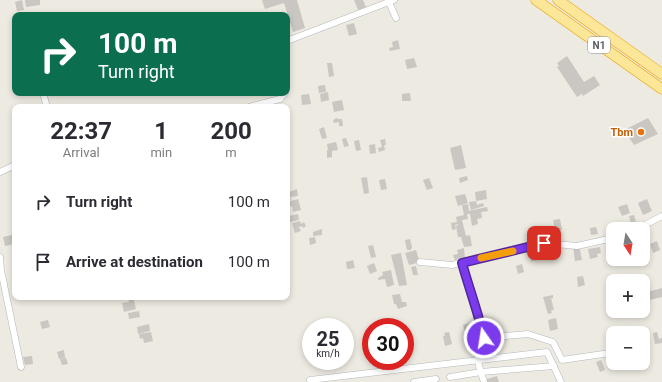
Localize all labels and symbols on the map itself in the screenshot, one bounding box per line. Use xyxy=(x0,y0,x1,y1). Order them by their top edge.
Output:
road number: N1 xyxy=(588,37,610,53)
place label: Tbm xyxy=(610,126,633,139)
marker: Tbm xyxy=(636,127,646,137)
north arrow xyxy=(606,222,650,266)
pin xyxy=(527,226,561,260)
position arrow xyxy=(463,317,505,359)
speed limit sign: 30 xyxy=(362,318,414,370)

